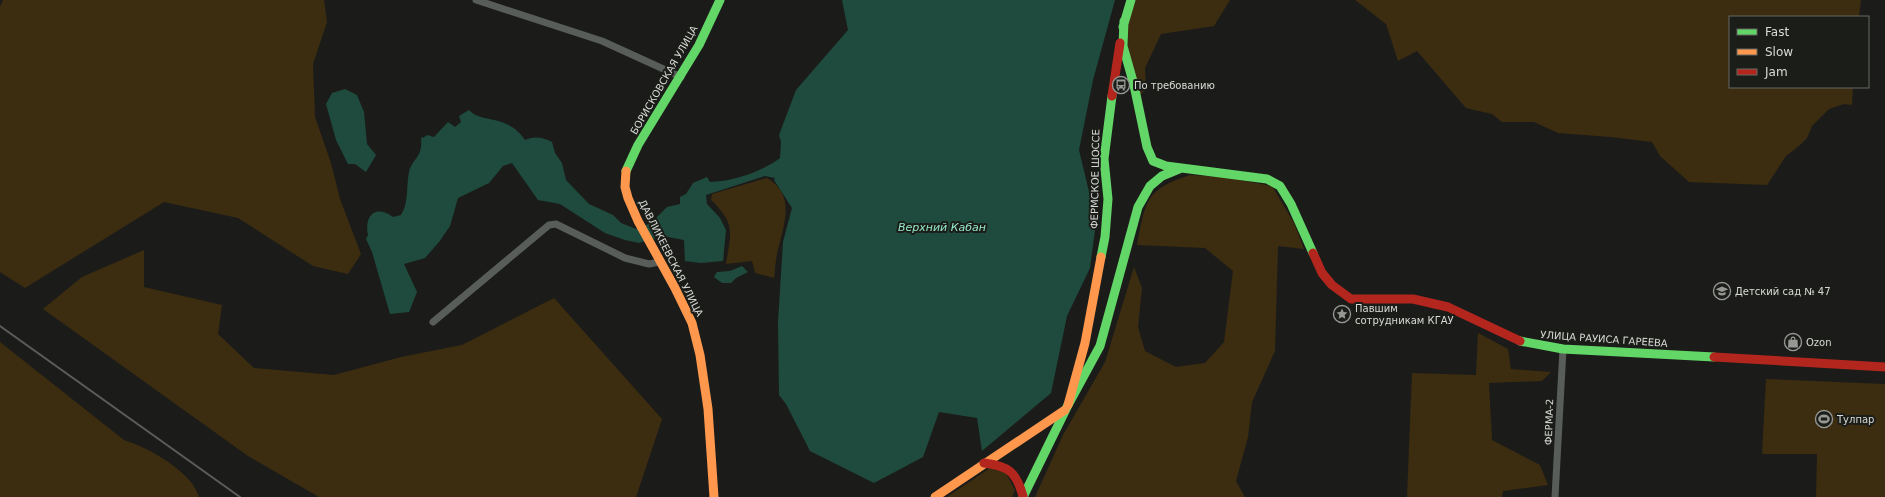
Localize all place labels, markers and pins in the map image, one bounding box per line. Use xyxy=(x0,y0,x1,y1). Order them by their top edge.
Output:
bus stop icon: По требованию xyxy=(1111,75,1131,95)
place label: По требованию xyxy=(1134,80,1215,91)
school or university icon: Детский сад № 47 xyxy=(1712,281,1732,301)
place label: Детский сад № 47 xyxy=(1735,286,1831,297)
place label: Павшим сотрудникам КГАУ xyxy=(1355,303,1454,326)
place icon: Павшим сотрудникам КГАУ xyxy=(1332,304,1352,324)
shop icon: Ozon xyxy=(1783,332,1803,352)
place label: Ozon xyxy=(1806,337,1832,348)
sports icon: Тулпар xyxy=(1814,409,1834,429)
place label: Тулпар xyxy=(1836,414,1874,425)

